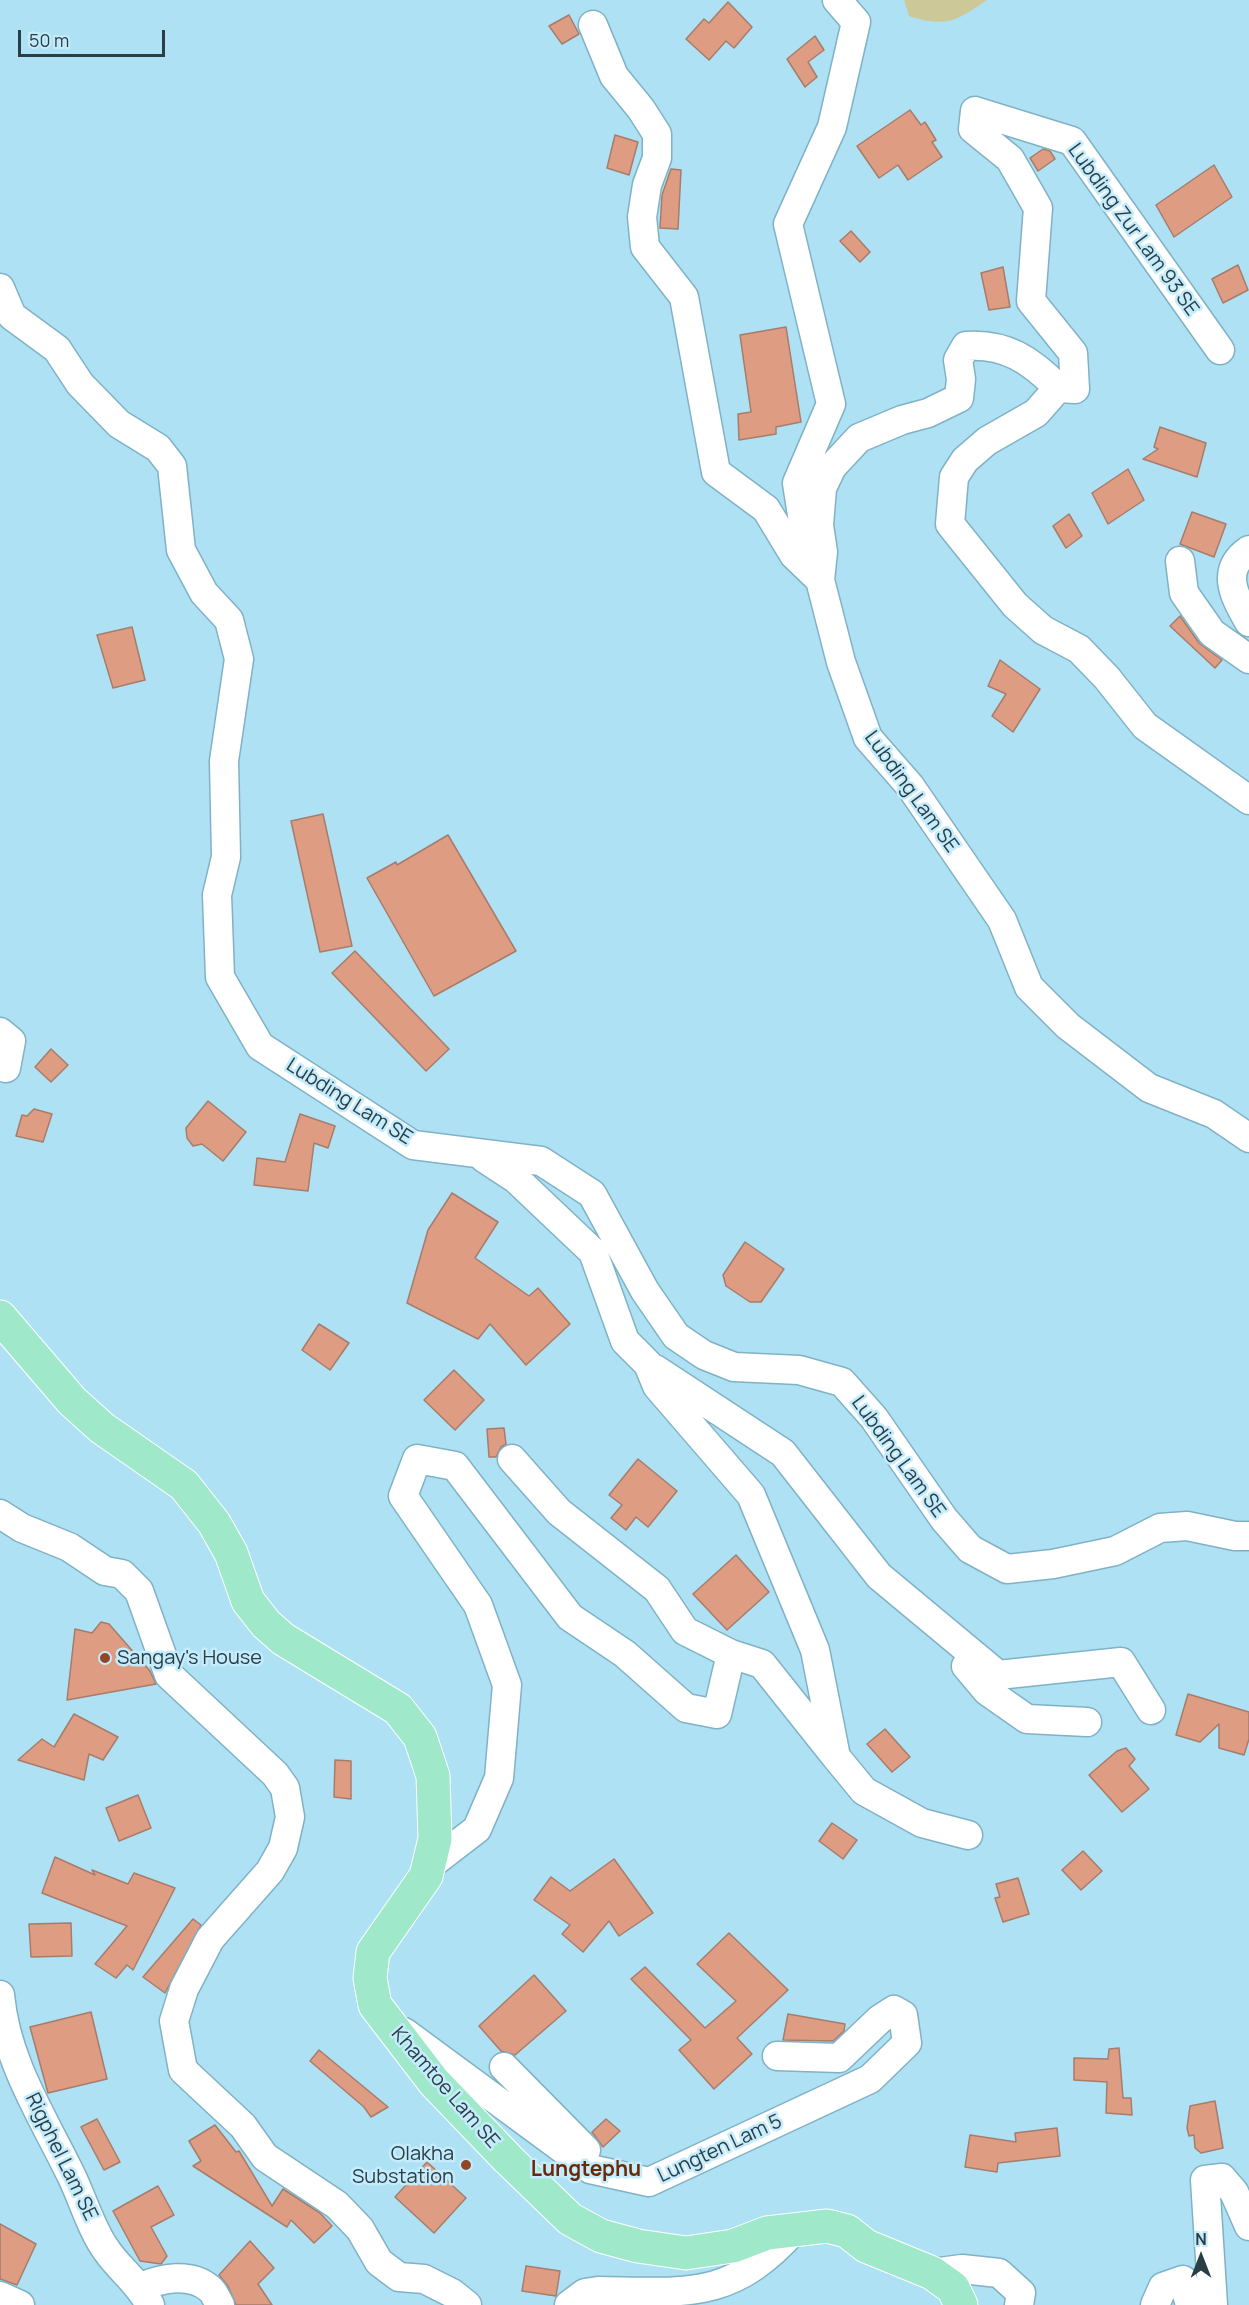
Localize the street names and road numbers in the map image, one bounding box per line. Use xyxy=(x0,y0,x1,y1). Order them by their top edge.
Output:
street label: Lubding Zur Lam 93 SE xyxy=(1062,139,1204,321)
street label: Lubding Lam SE xyxy=(859,727,963,857)
street label: Lubding Lam SE xyxy=(282,1054,416,1150)
street label: Lubding Lam SE xyxy=(846,1392,950,1522)
street label: Khamtoe Lam SE xyxy=(386,2022,504,2154)
street label: Rigphel Lam SE xyxy=(20,2089,102,2225)
street label: Lungten Lam 5 xyxy=(654,2110,786,2188)

